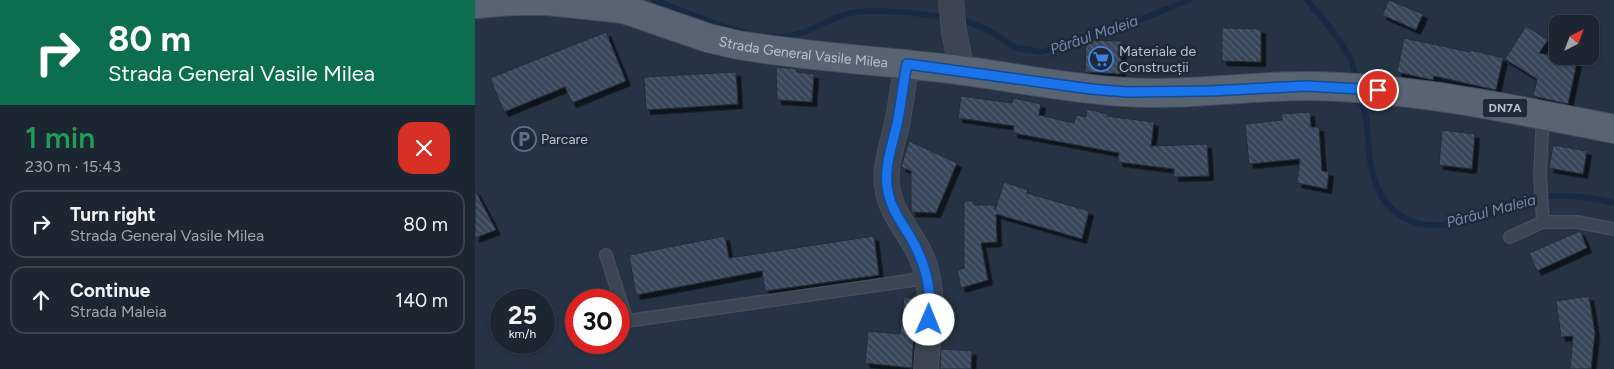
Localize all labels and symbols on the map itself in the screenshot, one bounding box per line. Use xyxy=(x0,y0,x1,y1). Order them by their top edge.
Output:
water label: Pârâul Maleia xyxy=(1048,11,1141,58)
north arrow xyxy=(1549,15,1599,65)
street label: Strada General Vasile Milea xyxy=(717,32,889,71)
place label: Materiale de Construcții xyxy=(1119,43,1196,76)
supermarket icon: Materiale de Construcții xyxy=(1088,46,1114,72)
pin xyxy=(1357,69,1399,111)
road number: DN7A xyxy=(1483,99,1527,118)
parking icon: Parcare xyxy=(511,126,537,152)
place label: Parcare xyxy=(541,131,588,148)
water label: Pârâul Maleia xyxy=(1444,190,1538,232)
speed limit sign: 30 xyxy=(565,289,630,354)
position arrow xyxy=(902,293,954,345)

